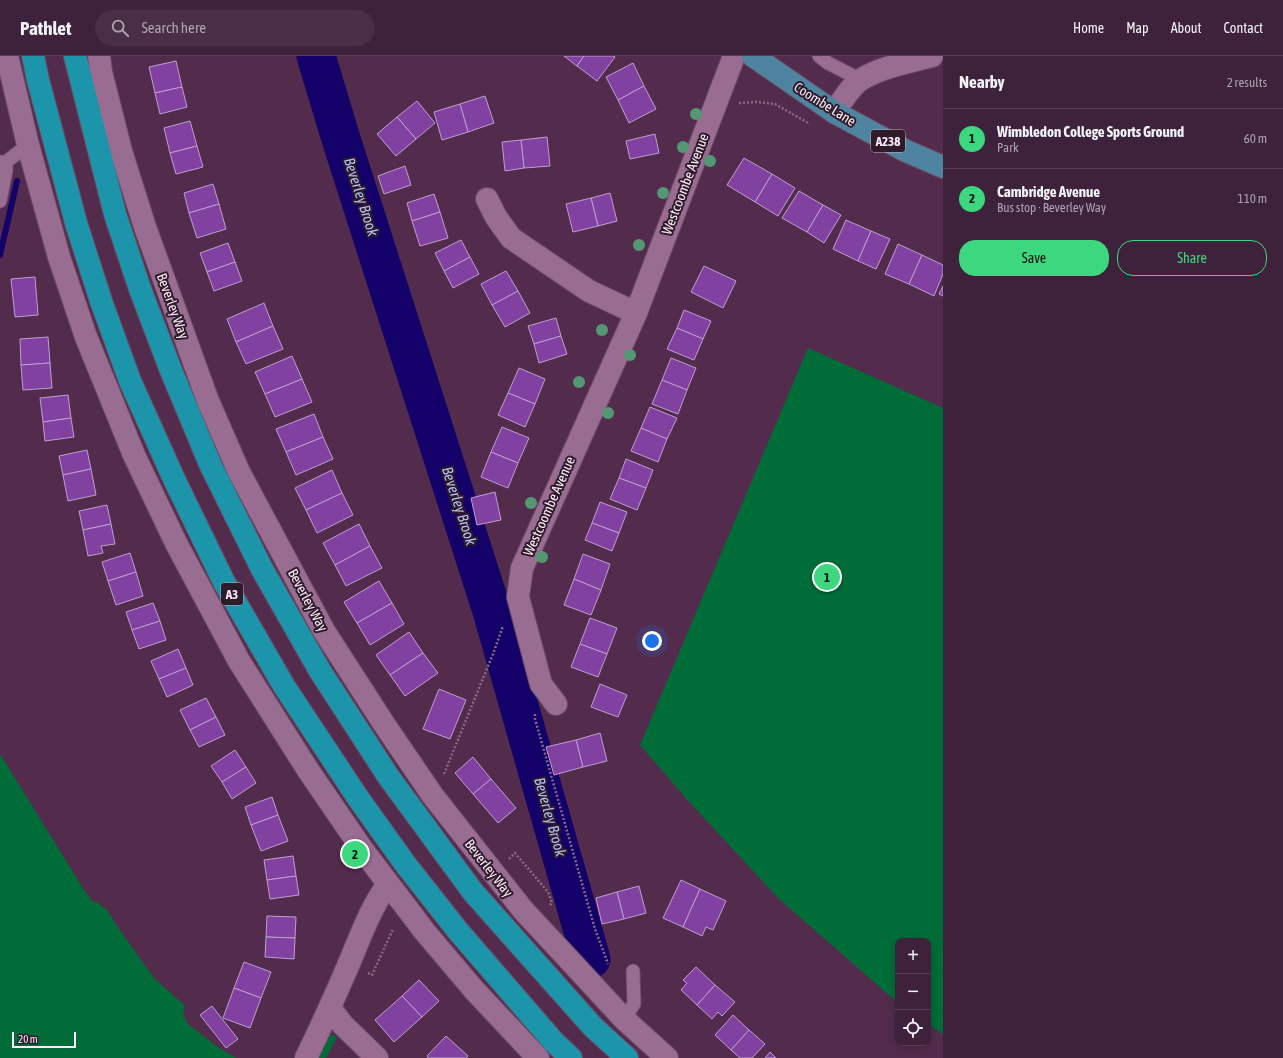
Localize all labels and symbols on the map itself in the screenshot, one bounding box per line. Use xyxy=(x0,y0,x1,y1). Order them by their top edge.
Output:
street label: Coombe Lane xyxy=(791,79,859,129)
road number: A238 xyxy=(871,130,905,152)
street label: Westcoombe Avenue xyxy=(658,131,712,237)
water label: Beverley Brook xyxy=(341,155,382,239)
street label: Beverley Way xyxy=(154,271,192,341)
street label: Westcoombe Avenue xyxy=(520,454,578,558)
water label: Beverley Brook xyxy=(439,464,480,548)
pin: 1 xyxy=(814,562,840,592)
street label: Beverley Way xyxy=(285,566,331,634)
road number: A3 xyxy=(221,583,243,605)
your location xyxy=(642,631,662,651)
water label: Beverley Brook xyxy=(531,775,570,859)
street label: Beverley Way xyxy=(462,836,517,900)
pin: 2 xyxy=(342,839,368,869)
scale bar xyxy=(12,1030,76,1049)

